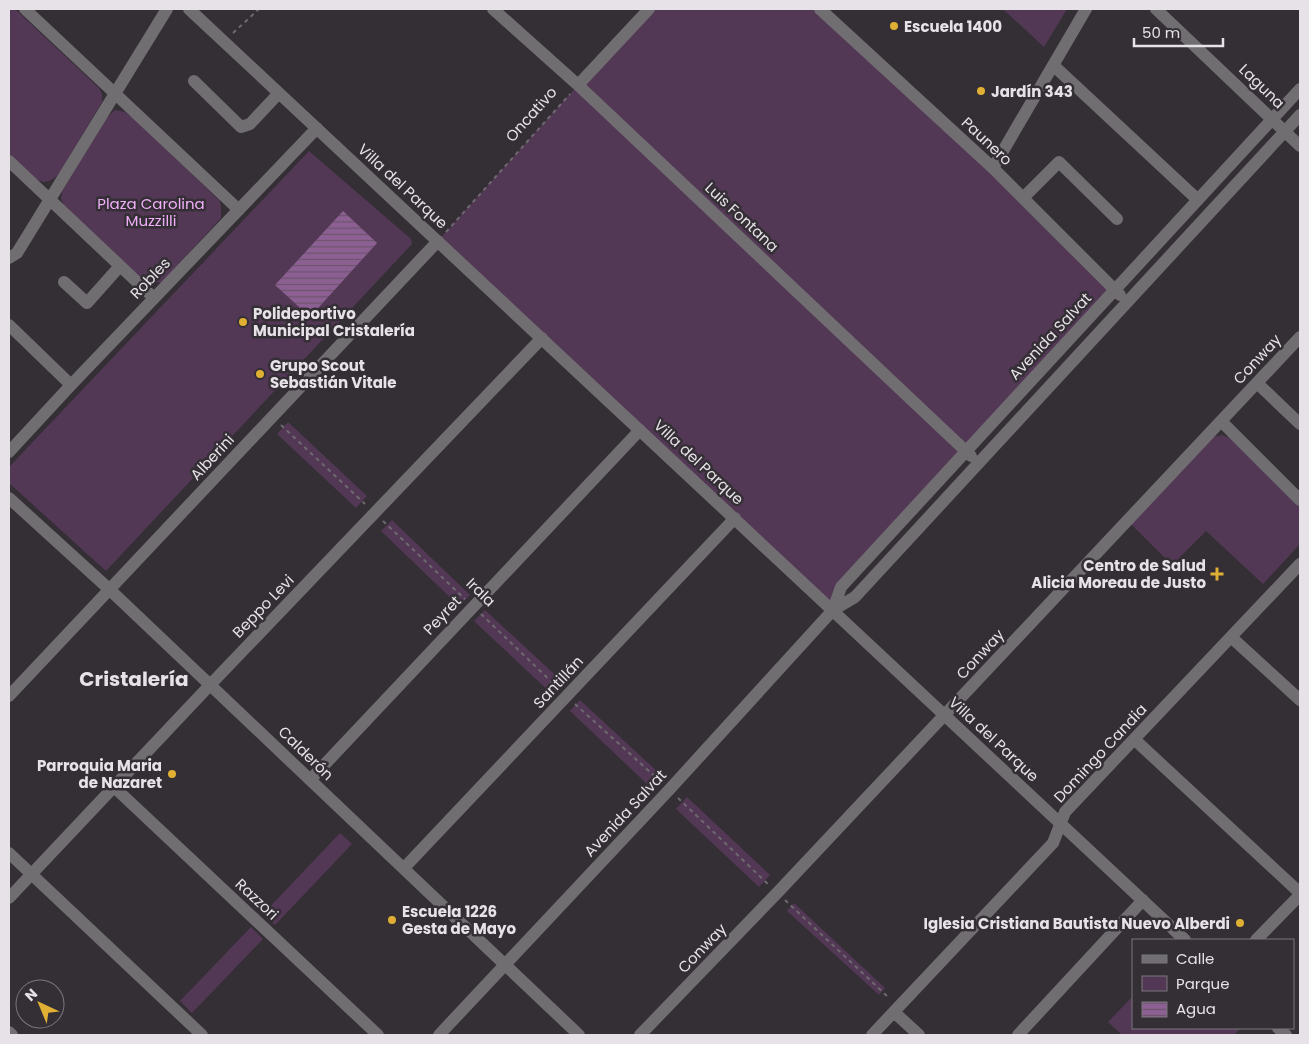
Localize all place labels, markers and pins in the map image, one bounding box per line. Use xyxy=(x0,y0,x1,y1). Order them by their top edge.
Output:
place label: Escuela 1400 xyxy=(904,16,1002,37)
marker: Escuela 1400 xyxy=(888,20,900,32)
place label: Jardín 343 xyxy=(991,81,1073,102)
marker: Jardín 343 xyxy=(975,85,987,97)
place label: Polideportivo Municipal Cristalería xyxy=(253,303,415,341)
marker: Polideportivo Municipal Cristalería xyxy=(237,316,249,328)
place label: Grupo Scout Sebastián Vitale xyxy=(270,355,397,393)
marker: Grupo Scout Sebastián Vitale xyxy=(254,368,266,380)
place label: Centro de Salud Alicia Moreau de Justo xyxy=(1031,555,1206,593)
marker: Centro de Salud Alicia Moreau de Justo xyxy=(1210,567,1224,581)
place label: Parroquia Maria de Nazaret xyxy=(37,755,162,793)
marker: Parroquia Maria de Nazaret xyxy=(166,768,178,780)
place label: Escuela 1226 Gesta de Mayo xyxy=(402,901,517,939)
place label: Iglesia Cristiana Bautista Nuevo Alberdi xyxy=(924,913,1230,934)
marker: Escuela 1226 Gesta de Mayo xyxy=(386,914,398,926)
marker: Iglesia Cristiana Bautista Nuevo Alberdi xyxy=(1234,917,1246,929)

